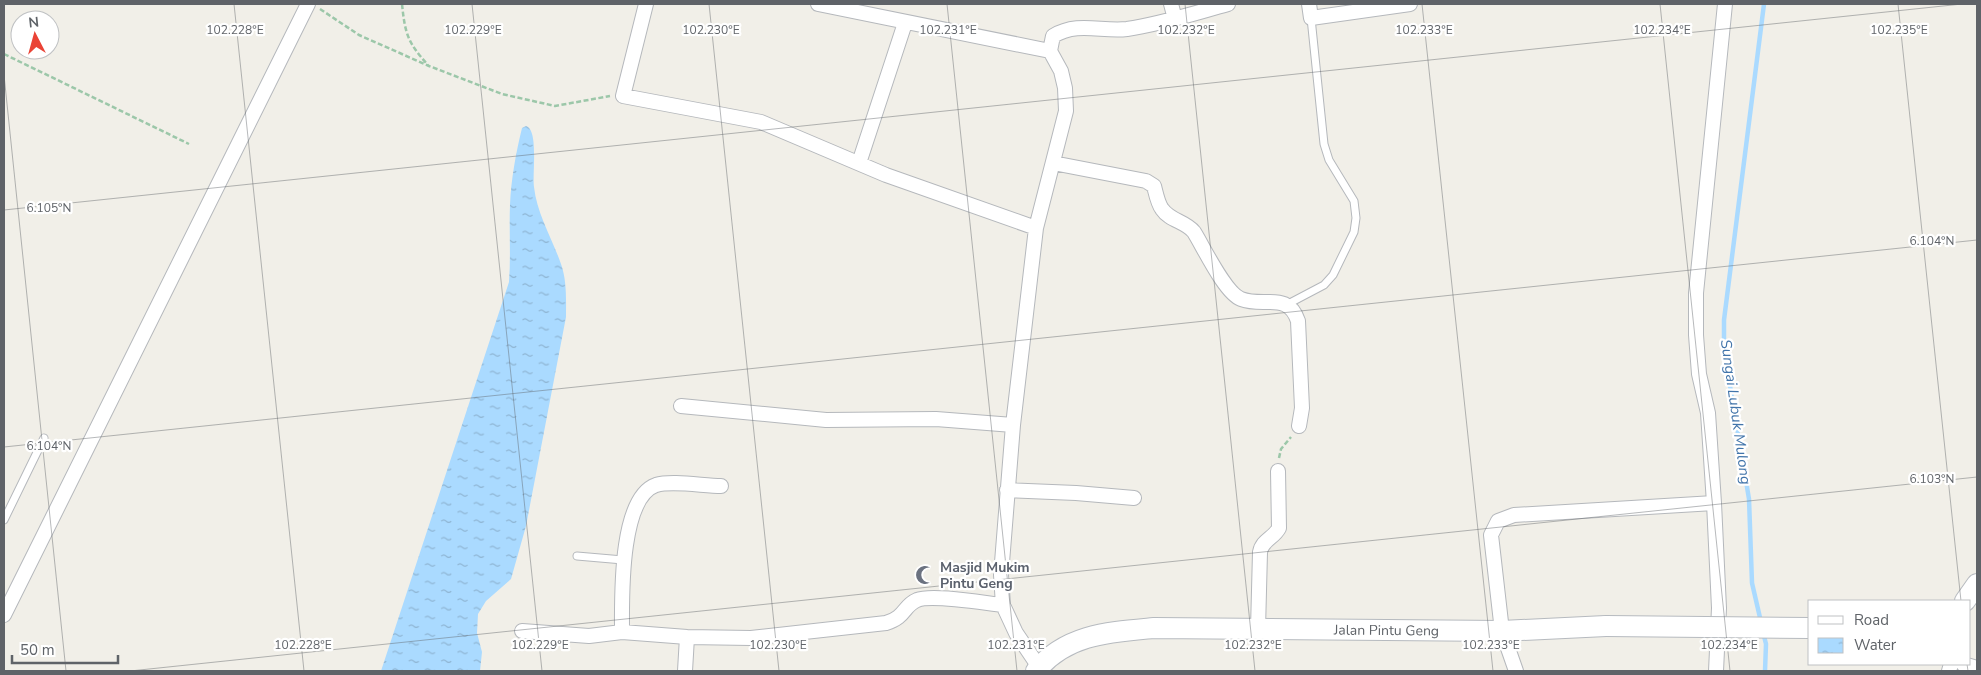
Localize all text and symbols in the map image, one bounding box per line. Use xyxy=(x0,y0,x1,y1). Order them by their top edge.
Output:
north arrow xyxy=(10,10,60,60)
text: N xyxy=(27,13,40,33)
text: 102.228°E xyxy=(206,22,264,38)
text: 102.229°E xyxy=(444,22,502,38)
text: 102.230°E xyxy=(682,22,740,38)
text: 102.231°E xyxy=(919,22,977,38)
text: 102.232°E xyxy=(1157,22,1215,38)
text: 102.233°E xyxy=(1395,22,1453,38)
text: 102.234°E xyxy=(1633,22,1691,38)
text: 102.235°E xyxy=(1870,22,1928,38)
text: 6.105°N xyxy=(27,200,71,216)
text: 6.104°N xyxy=(1910,233,1954,249)
water label: Sungai Lubuk Mulong xyxy=(1716,338,1756,486)
text: 6.104°N xyxy=(27,438,71,454)
text: 6.103°N xyxy=(1910,471,1954,487)
place label: Masjid Mukim Pintu Geng xyxy=(940,558,1030,593)
mosque icon: Masjid Mukim Pintu Geng xyxy=(914,564,936,586)
legend xyxy=(1808,600,1971,665)
text: Road xyxy=(1854,610,1889,630)
street label: Jalan Pintu Geng xyxy=(1333,620,1439,640)
scale bar xyxy=(12,632,119,664)
text: Water xyxy=(1854,635,1897,655)
text: 102.228°E xyxy=(274,637,332,653)
text: 102.229°E xyxy=(511,637,569,653)
text: 102.230°E xyxy=(749,637,807,653)
text: 102.231°E xyxy=(987,637,1045,653)
text: 102.232°E xyxy=(1224,637,1282,653)
text: 102.233°E xyxy=(1462,637,1520,653)
text: 102.234°E xyxy=(1700,637,1758,653)
text: 50 m xyxy=(20,640,55,660)

